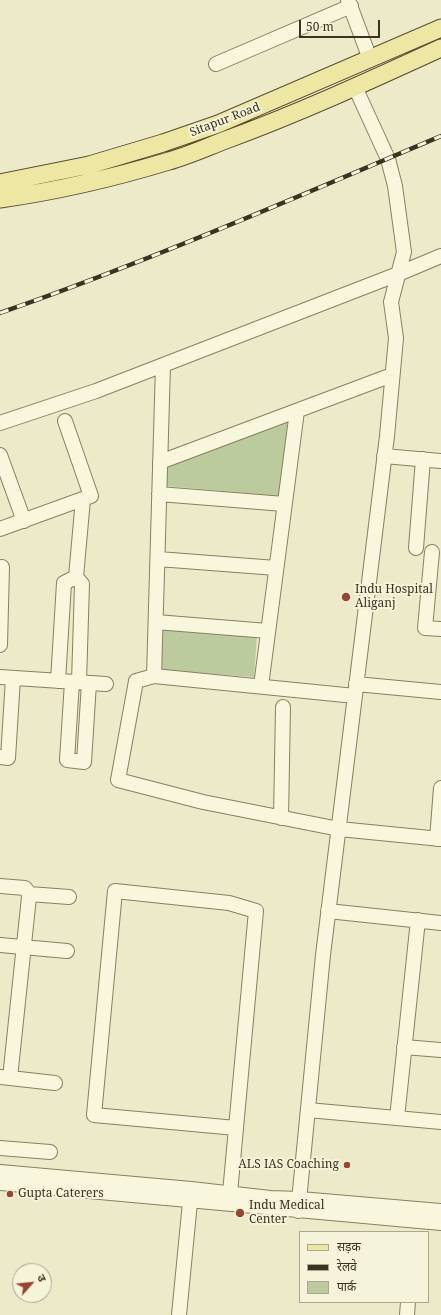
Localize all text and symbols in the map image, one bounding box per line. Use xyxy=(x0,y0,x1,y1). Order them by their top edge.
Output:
scale bar xyxy=(301,12,382,38)
text: 50 m xyxy=(306,18,334,35)
street label: Sitapur Road xyxy=(188,100,262,140)
place label: Indu Hospital Aliganj xyxy=(355,583,433,611)
marker: Indu Hospital Aliganj xyxy=(340,591,352,603)
place label: ALS IAS Coaching xyxy=(238,1158,339,1172)
marker: ALS IAS Coaching xyxy=(342,1160,352,1170)
place label: Gupta Caterers xyxy=(18,1187,104,1201)
marker: Gupta Caterers xyxy=(5,1189,15,1199)
place label: Indu Medical Center xyxy=(249,1199,325,1227)
marker: Indu Medical Center xyxy=(234,1207,246,1219)
legend xyxy=(299,1231,429,1303)
text: सड़क xyxy=(337,1238,361,1255)
text: रेलवे xyxy=(337,1258,357,1275)
north arrow xyxy=(12,1263,52,1303)
text: उ xyxy=(34,1272,50,1284)
text: पार्क xyxy=(337,1278,356,1295)

